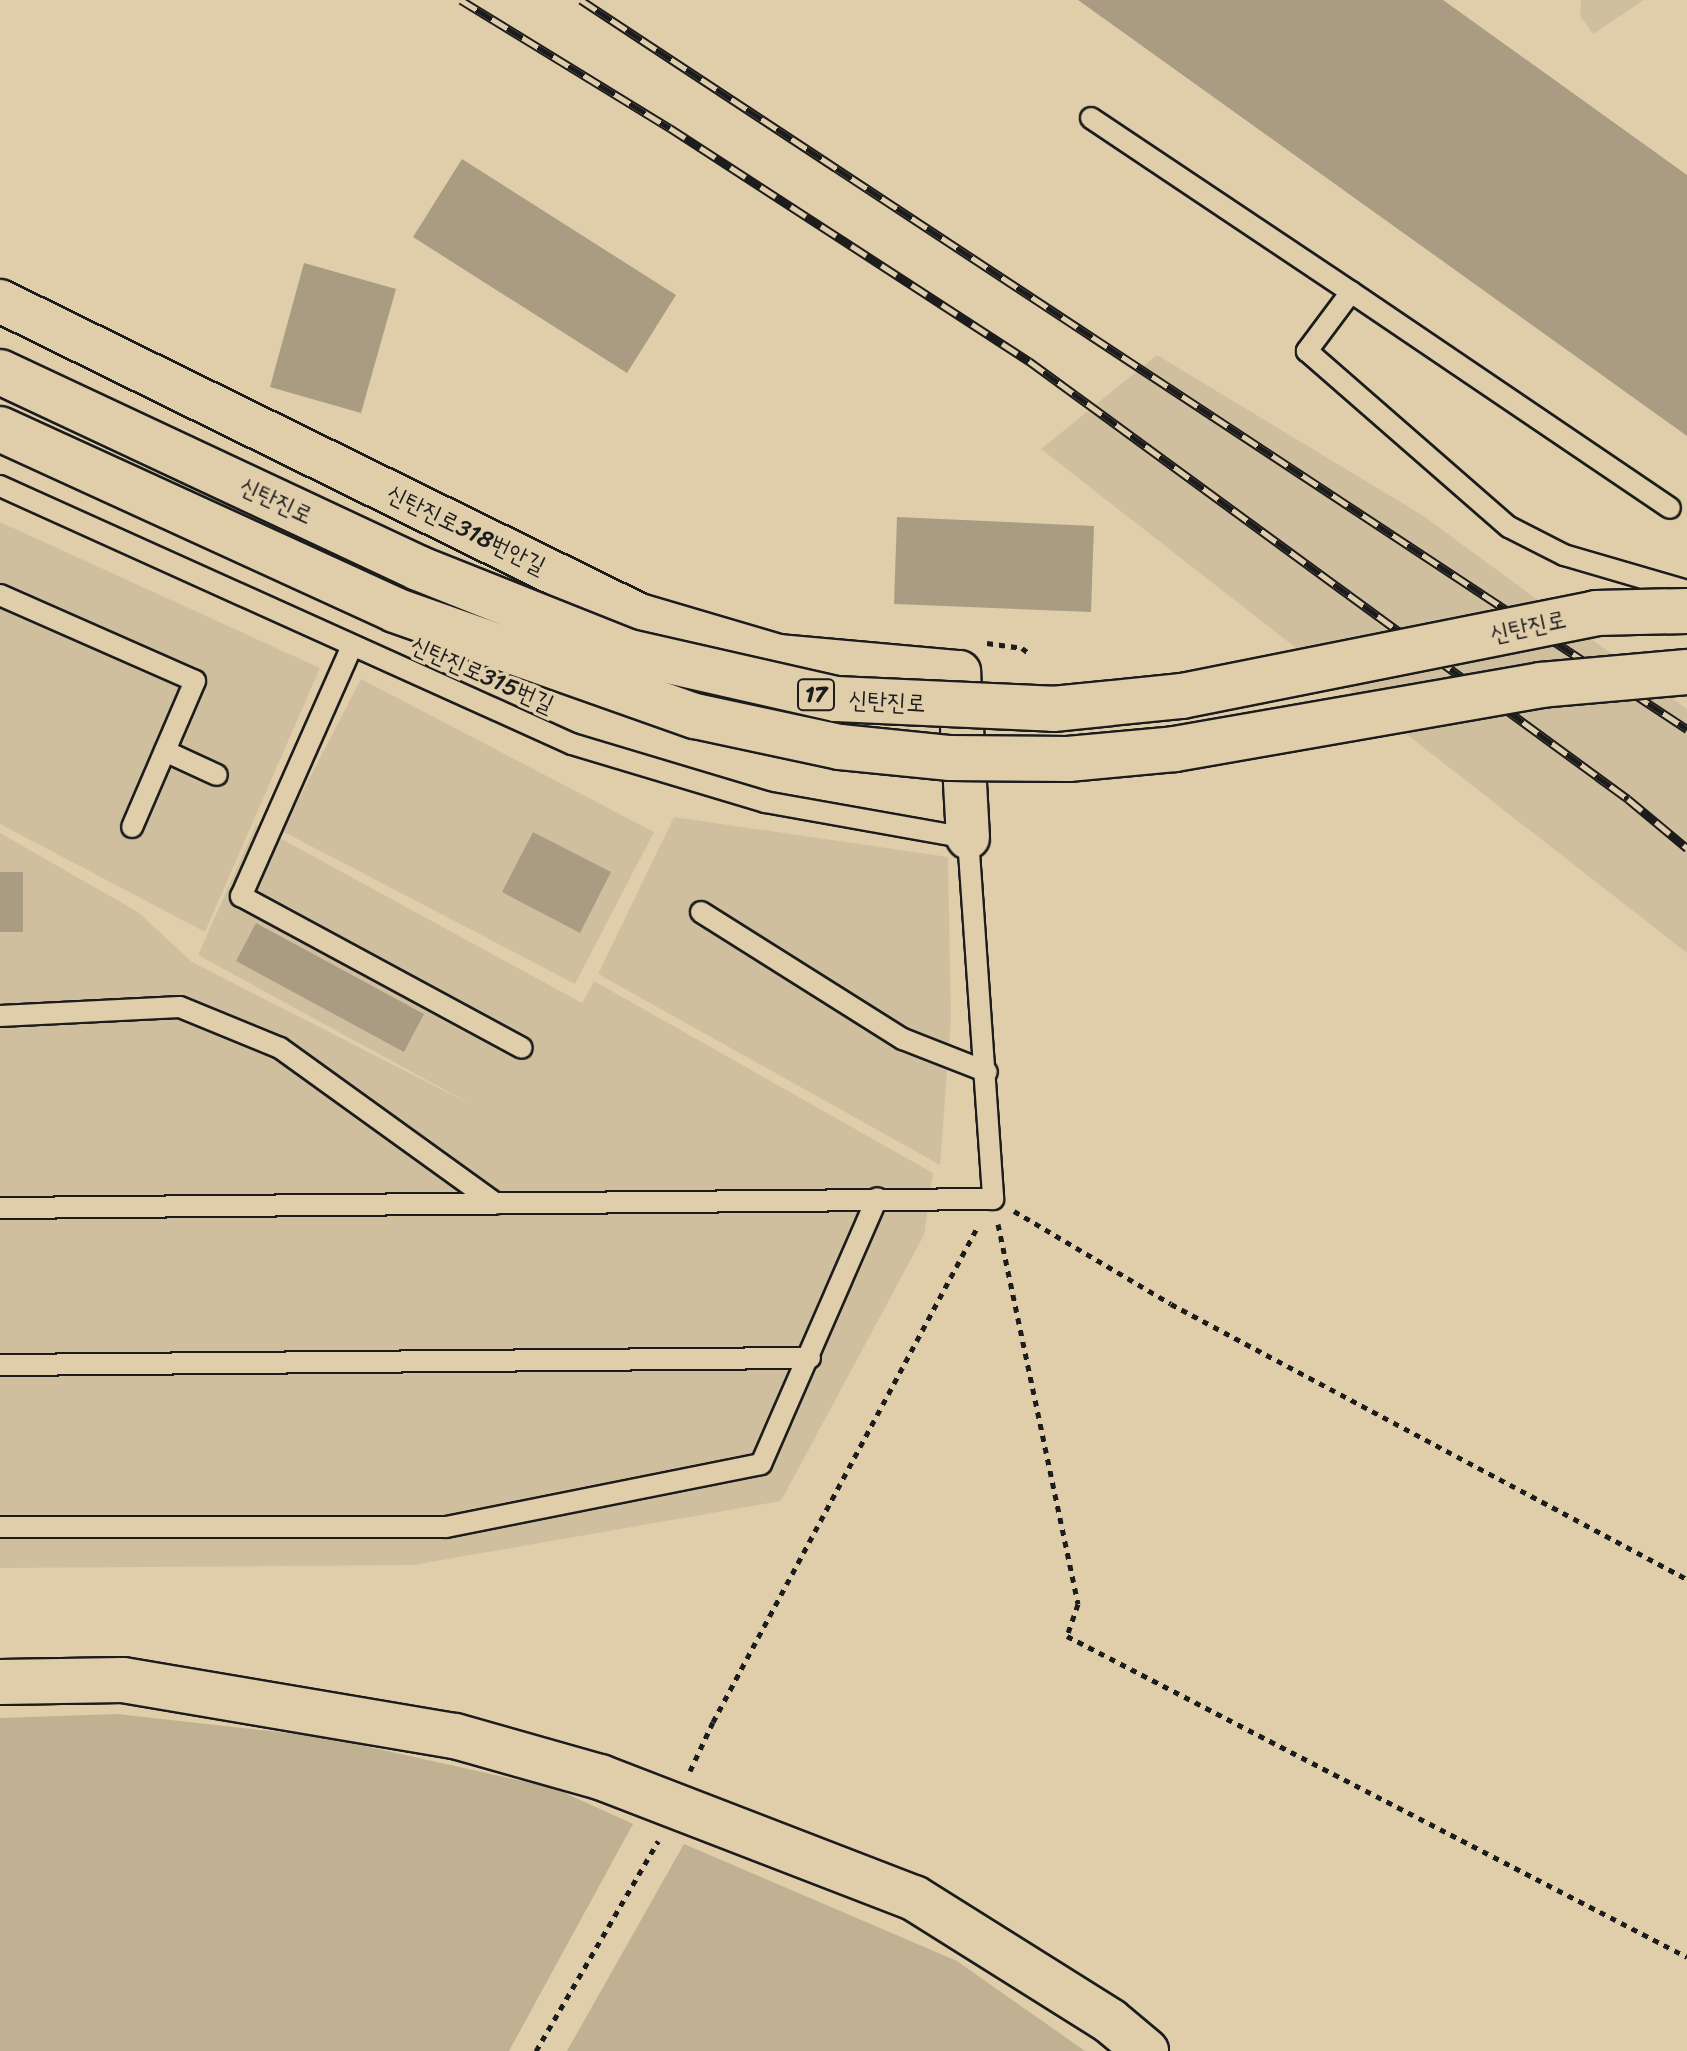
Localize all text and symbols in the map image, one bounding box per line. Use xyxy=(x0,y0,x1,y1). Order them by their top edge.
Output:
street label: 신탄진로 xyxy=(235,472,317,530)
street label: 신탄진로318번안길 xyxy=(382,479,550,581)
street label: 신탄진로 xyxy=(1487,605,1569,649)
street label: 신탄진로315번길 xyxy=(406,631,558,719)
road number: 17 xyxy=(796,677,836,713)
street label: 신탄진로 xyxy=(848,686,926,718)

